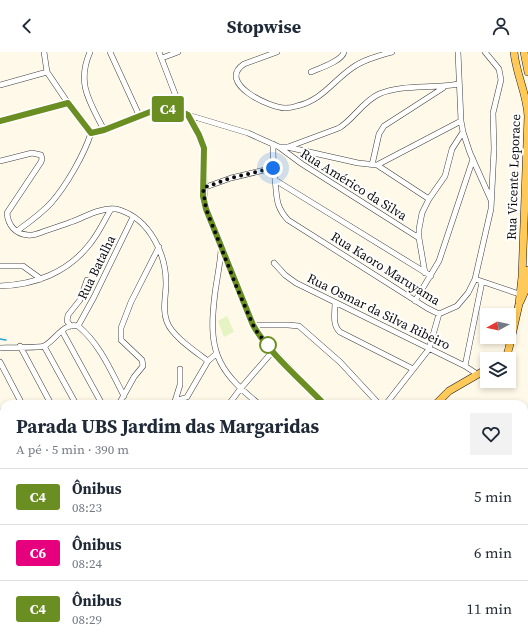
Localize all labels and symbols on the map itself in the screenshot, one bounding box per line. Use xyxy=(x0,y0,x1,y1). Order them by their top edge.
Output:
line badge: C4 xyxy=(150,96,186,122)
street label: Rua Vicente Leporace xyxy=(503,113,524,240)
street label: Rua Américo da Silva xyxy=(297,145,411,224)
your location xyxy=(263,158,283,178)
street label: Rua Kaoro Maruyama xyxy=(328,228,444,309)
street label: Rua Batalha xyxy=(74,232,119,302)
street label: Rua Osmar da Silva Ribeiro xyxy=(304,269,453,354)
north arrow xyxy=(480,308,516,344)
unlabelled marker xyxy=(259,336,277,354)

